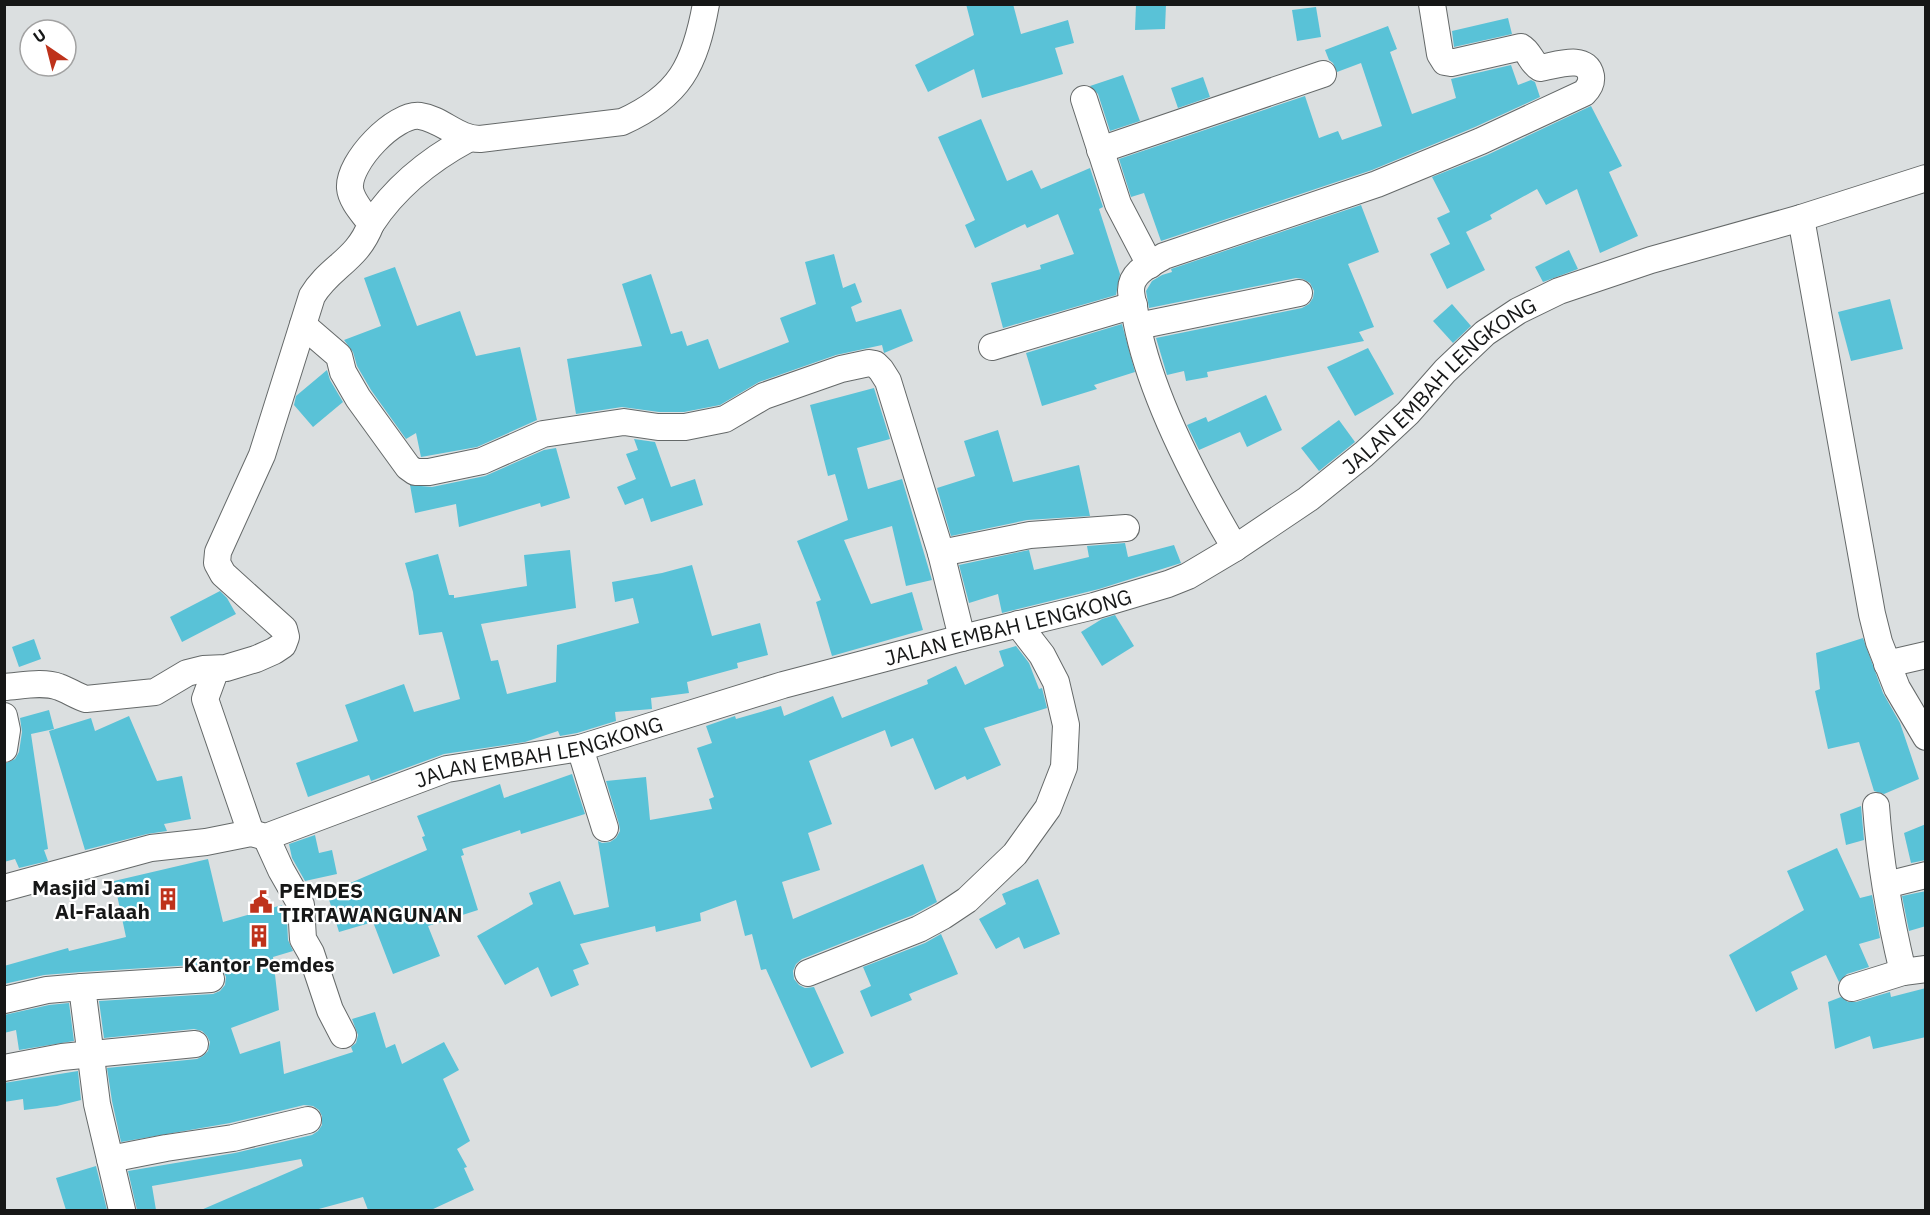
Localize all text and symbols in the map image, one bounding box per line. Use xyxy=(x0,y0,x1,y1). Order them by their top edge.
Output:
north arrow xyxy=(18,18,78,78)
text: U xyxy=(29,24,50,47)
street label: JALAN EMBAH LENGKONG xyxy=(1336,290,1541,480)
street label: JALAN EMBAH LENGKONG xyxy=(881,582,1135,672)
street label: JALAN EMBAH LENGKONG xyxy=(411,709,666,794)
place label: Masjid Jami Al-Falaah xyxy=(32,873,150,925)
place label: PEMDES TIRTAWANGUNAN xyxy=(279,876,463,928)
building icon: Masjid Jami Al-Falaah xyxy=(155,886,181,912)
public building icon: PEMDES TIRTAWANGUNAN xyxy=(248,889,274,915)
building icon: Kantor Pemdes xyxy=(246,923,272,949)
place label: Kantor Pemdes xyxy=(183,950,335,978)

